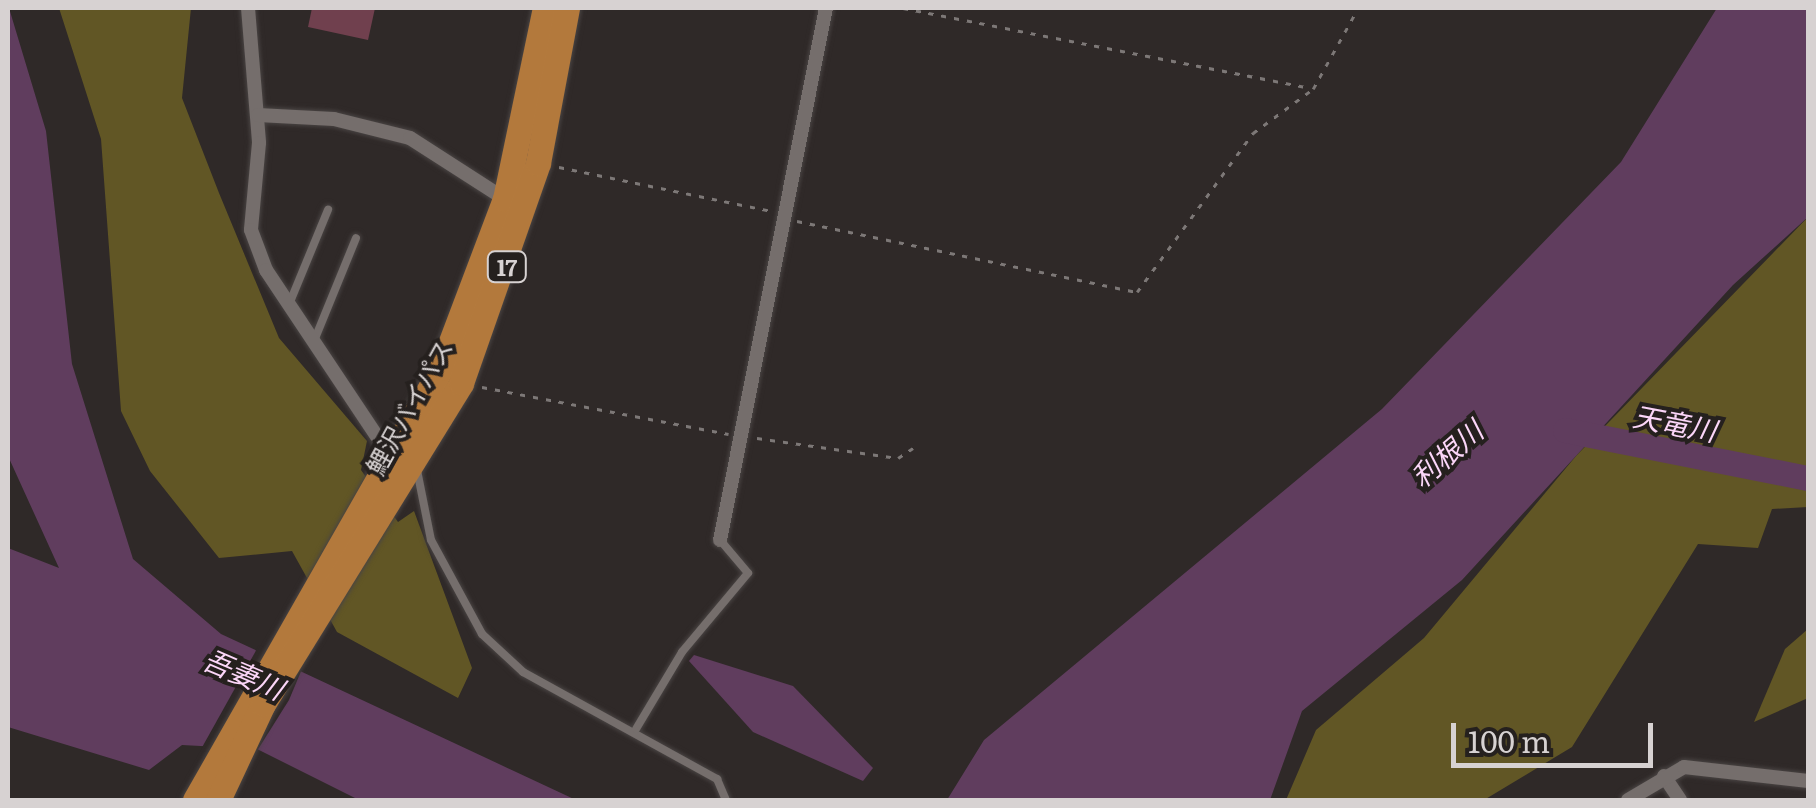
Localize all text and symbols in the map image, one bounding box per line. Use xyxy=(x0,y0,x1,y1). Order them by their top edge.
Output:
road number: 17 xyxy=(484,250,530,284)
street label: 鯉沢バイパス xyxy=(360,334,458,480)
water label: 天竜川 xyxy=(1631,397,1719,447)
water label: 利根川 xyxy=(1403,413,1489,493)
water label: 吾妻川 xyxy=(199,641,289,705)
scale bar xyxy=(1456,703,1658,765)
text: 100 m xyxy=(1468,718,1550,762)

